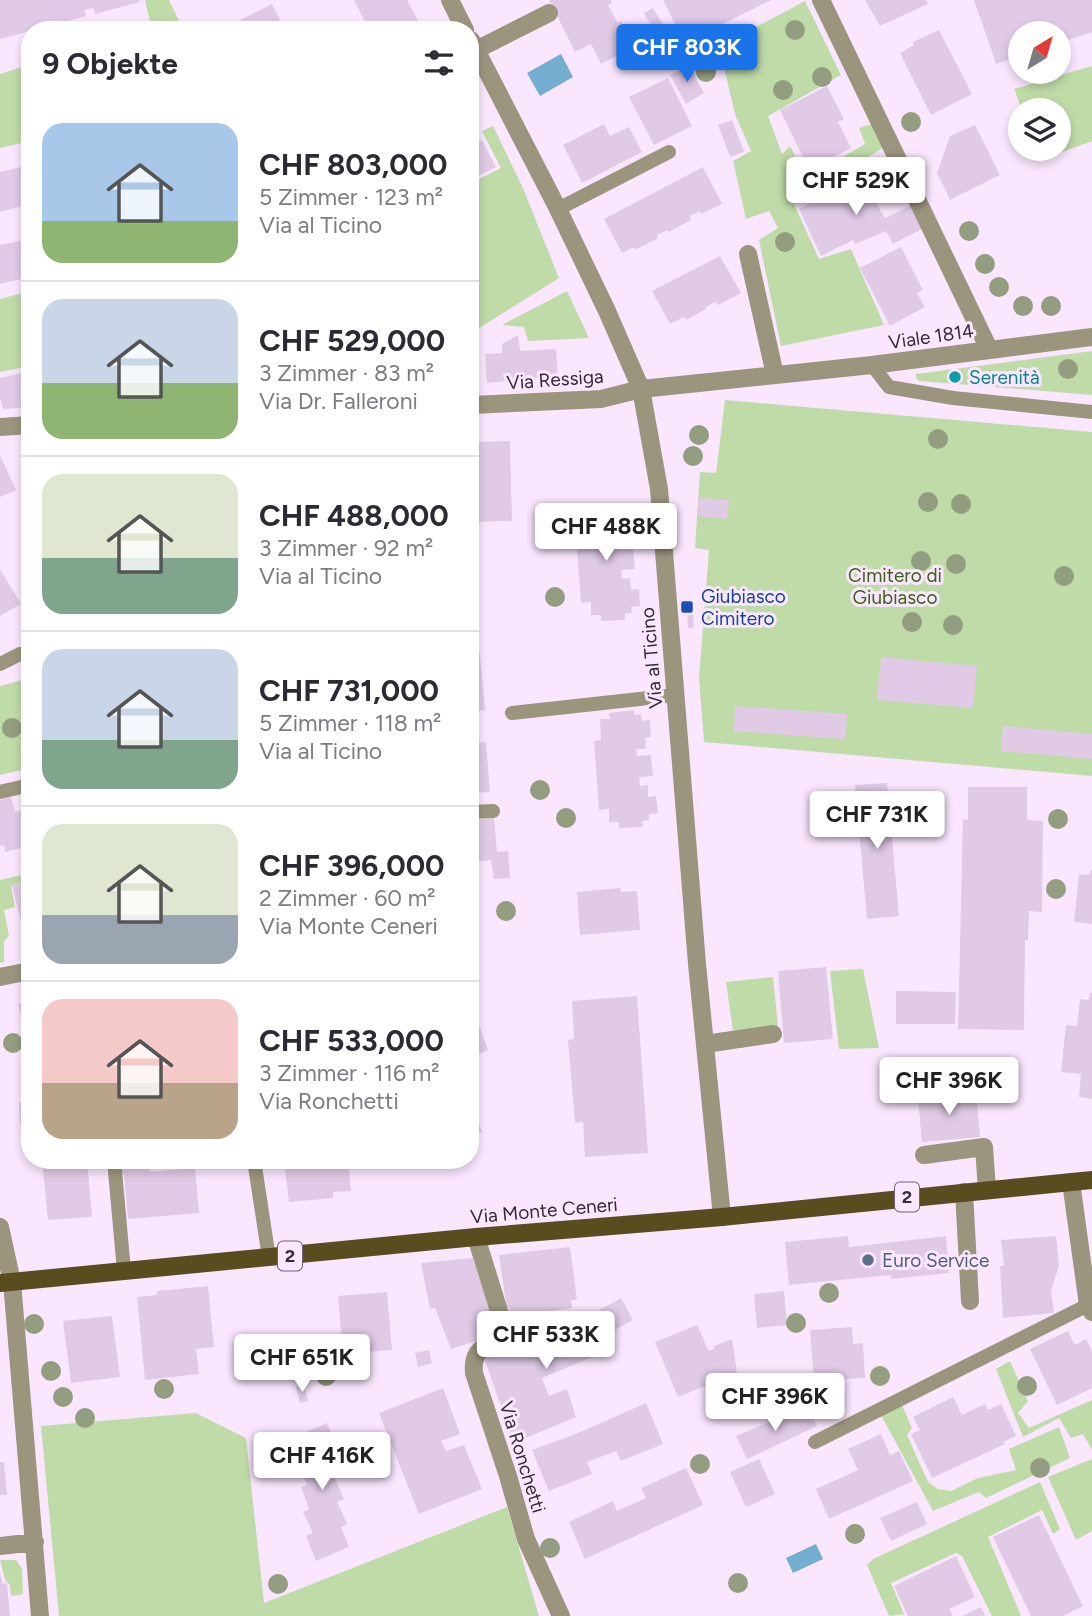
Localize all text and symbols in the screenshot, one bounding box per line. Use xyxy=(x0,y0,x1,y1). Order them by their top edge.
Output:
north arrow xyxy=(1008,21,1071,84)
map controls xyxy=(1008,21,1071,161)
pin: CHF 803K xyxy=(615,24,759,84)
text: CHF 803K xyxy=(632,33,742,61)
icon: filters xyxy=(420,44,458,82)
text: 9 Objekte xyxy=(42,45,178,82)
button: layers xyxy=(1008,98,1071,161)
text: CHF 803,000 xyxy=(259,146,448,183)
icon: home xyxy=(98,151,182,235)
pin: CHF 529K xyxy=(784,158,928,217)
text: CHF 529K xyxy=(802,166,910,194)
text: 5 Zimmer · 123 m² xyxy=(259,183,443,211)
text: Via al Ticino xyxy=(259,211,382,239)
street label: Viale 1814 xyxy=(887,319,975,354)
text: CHF 529,000 xyxy=(259,322,445,359)
icon: home xyxy=(98,327,182,411)
text: 3 Zimmer · 83 m² xyxy=(259,359,434,387)
street label: Via Ressiga xyxy=(506,365,604,394)
place label: Serenità xyxy=(969,366,1040,389)
marker: Serenità xyxy=(947,369,963,385)
text: Via Dr. Falleroni xyxy=(259,387,418,415)
text: CHF 488,000 xyxy=(259,497,449,534)
icon: home xyxy=(98,502,182,586)
pin: CHF 488K xyxy=(534,504,678,563)
text: CHF 488K xyxy=(551,512,661,540)
text: 3 Zimmer · 92 m² xyxy=(259,534,433,562)
text: Via al Ticino xyxy=(259,562,382,590)
park label: Cimitero di Giubiasco xyxy=(848,564,942,609)
place label: Giubiasco Cimitero xyxy=(701,585,786,630)
marker: Giubiasco Cimitero xyxy=(679,599,695,615)
street label: Via al Ticino xyxy=(636,606,667,710)
text: CHF 731,000 xyxy=(259,672,439,709)
icon: home xyxy=(98,677,182,761)
text: 5 Zimmer · 118 m² xyxy=(259,709,441,737)
text: Via al Ticino xyxy=(259,737,382,765)
pin: CHF 731K xyxy=(805,792,949,851)
text: CHF 731K xyxy=(826,800,928,828)
text: CHF 396,000 xyxy=(259,847,445,884)
icon: home xyxy=(98,852,182,936)
text: 2 Zimmer · 60 m² xyxy=(259,884,436,912)
text: Via Monte Ceneri xyxy=(259,912,438,940)
text: CHF 533,000 xyxy=(259,1022,444,1059)
icon: home xyxy=(98,1027,182,1111)
pin: CHF 396K xyxy=(877,1058,1021,1117)
text: 3 Zimmer · 116 m² xyxy=(259,1059,440,1087)
text: CHF 396K xyxy=(896,1066,1002,1094)
text: Via Ronchetti xyxy=(259,1087,399,1115)
road number: 2 xyxy=(895,1182,919,1212)
street label: Via Monte Ceneri xyxy=(469,1193,619,1228)
road number: 2 xyxy=(278,1241,302,1270)
place label: Euro Service xyxy=(882,1249,989,1272)
marker: Euro Service xyxy=(860,1252,876,1268)
pin: CHF 533K xyxy=(474,1312,618,1371)
text: CHF 533K xyxy=(493,1320,599,1348)
pin: CHF 651K xyxy=(230,1334,374,1394)
text: CHF 651K xyxy=(250,1343,354,1371)
pin: CHF 396K xyxy=(703,1374,847,1433)
text: CHF 396K xyxy=(722,1382,828,1410)
street label: Via Ronchetti xyxy=(495,1399,550,1516)
pin: CHF 416K xyxy=(250,1432,394,1492)
text: CHF 416K xyxy=(269,1441,375,1469)

